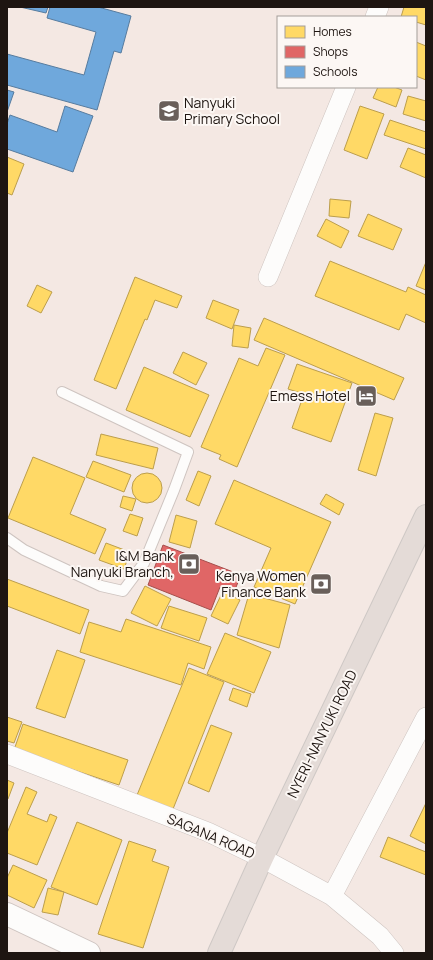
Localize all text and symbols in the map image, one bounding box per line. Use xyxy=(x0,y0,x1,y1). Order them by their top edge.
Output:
legend xyxy=(277,16,417,88)
text: Homes xyxy=(313,23,352,40)
text: Shops xyxy=(313,43,348,60)
text: Schools xyxy=(313,63,357,80)
place label: Nanyuki Primary School xyxy=(184,93,280,128)
school or university icon: Nanyuki Primary School xyxy=(156,98,182,124)
hotel icon: Emess Hotel xyxy=(353,383,379,409)
place label: Emess Hotel xyxy=(270,386,350,405)
place label: I&M Bank Nanyuki Branch, xyxy=(71,546,175,581)
bank icon: I&M Bank Nanyuki Branch, xyxy=(176,551,202,577)
place label: Kenya Women Finance Bank xyxy=(216,566,307,601)
bank icon: Kenya Women Finance Bank xyxy=(308,571,334,597)
street label: NYERI-NANYUKI ROAD xyxy=(282,667,361,801)
street label: SAGANA ROAD xyxy=(164,808,258,863)

